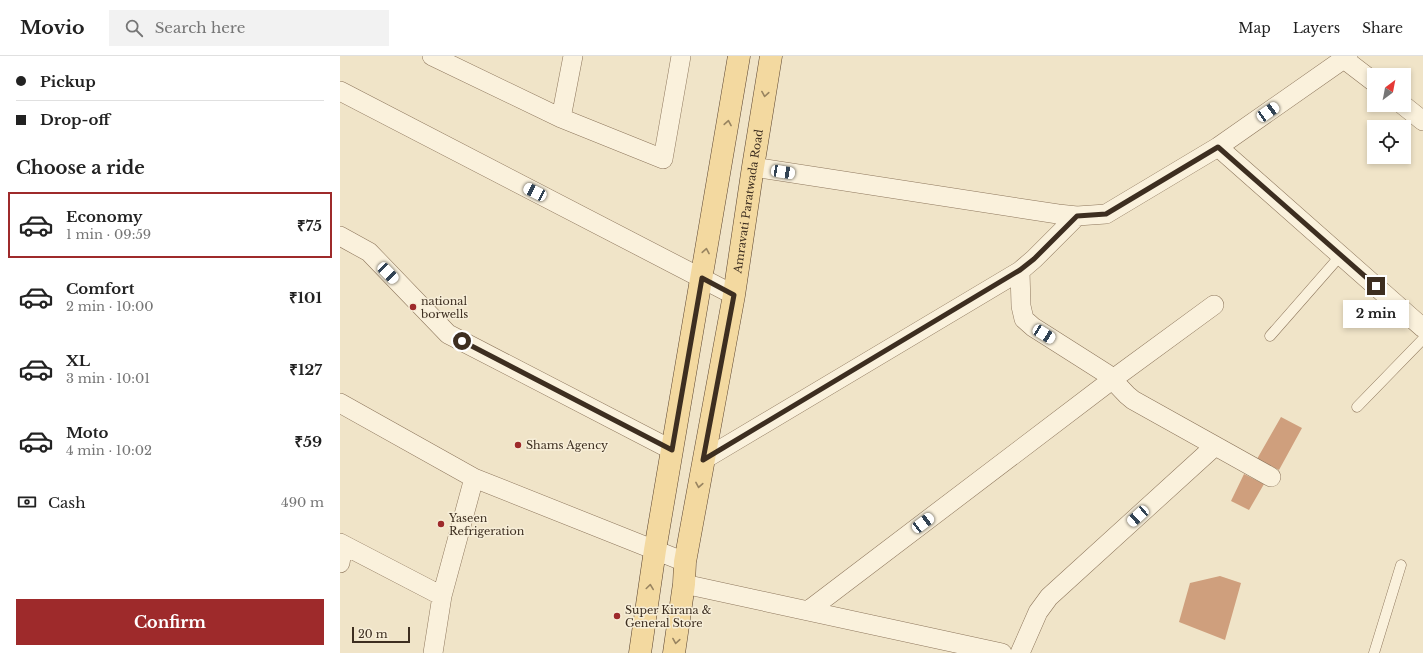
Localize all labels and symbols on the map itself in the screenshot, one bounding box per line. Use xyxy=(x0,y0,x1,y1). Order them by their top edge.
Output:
north arrow xyxy=(1367,68,1411,112)
one-way arrow xyxy=(761,91,770,98)
car xyxy=(1255,100,1281,124)
one-way arrow xyxy=(723,120,732,126)
street label: Amravati Paratwada Road xyxy=(730,128,766,275)
car xyxy=(770,164,796,180)
car xyxy=(522,181,548,203)
one-way arrow xyxy=(701,248,710,255)
car xyxy=(375,260,401,286)
route end xyxy=(1367,277,1385,295)
place label: national borwells xyxy=(420,294,468,321)
callout: 2 min xyxy=(1343,300,1409,328)
marker: national borwells xyxy=(408,302,418,312)
car xyxy=(1031,323,1057,345)
route start xyxy=(453,332,471,350)
place label: Shams Agency xyxy=(526,438,608,452)
marker: Shams Agency xyxy=(513,440,523,450)
one-way arrow xyxy=(695,482,703,488)
car xyxy=(1125,504,1151,528)
place label: Yaseen Refrigeration xyxy=(448,511,525,538)
car xyxy=(910,511,936,535)
marker: Yaseen Refrigeration xyxy=(436,519,446,529)
one-way arrow xyxy=(645,584,654,590)
place label: Super Kirana & General Store xyxy=(625,603,712,630)
marker: Super Kirana & General Store xyxy=(612,611,622,621)
scale bar xyxy=(352,625,410,644)
one-way arrow xyxy=(672,638,680,644)

